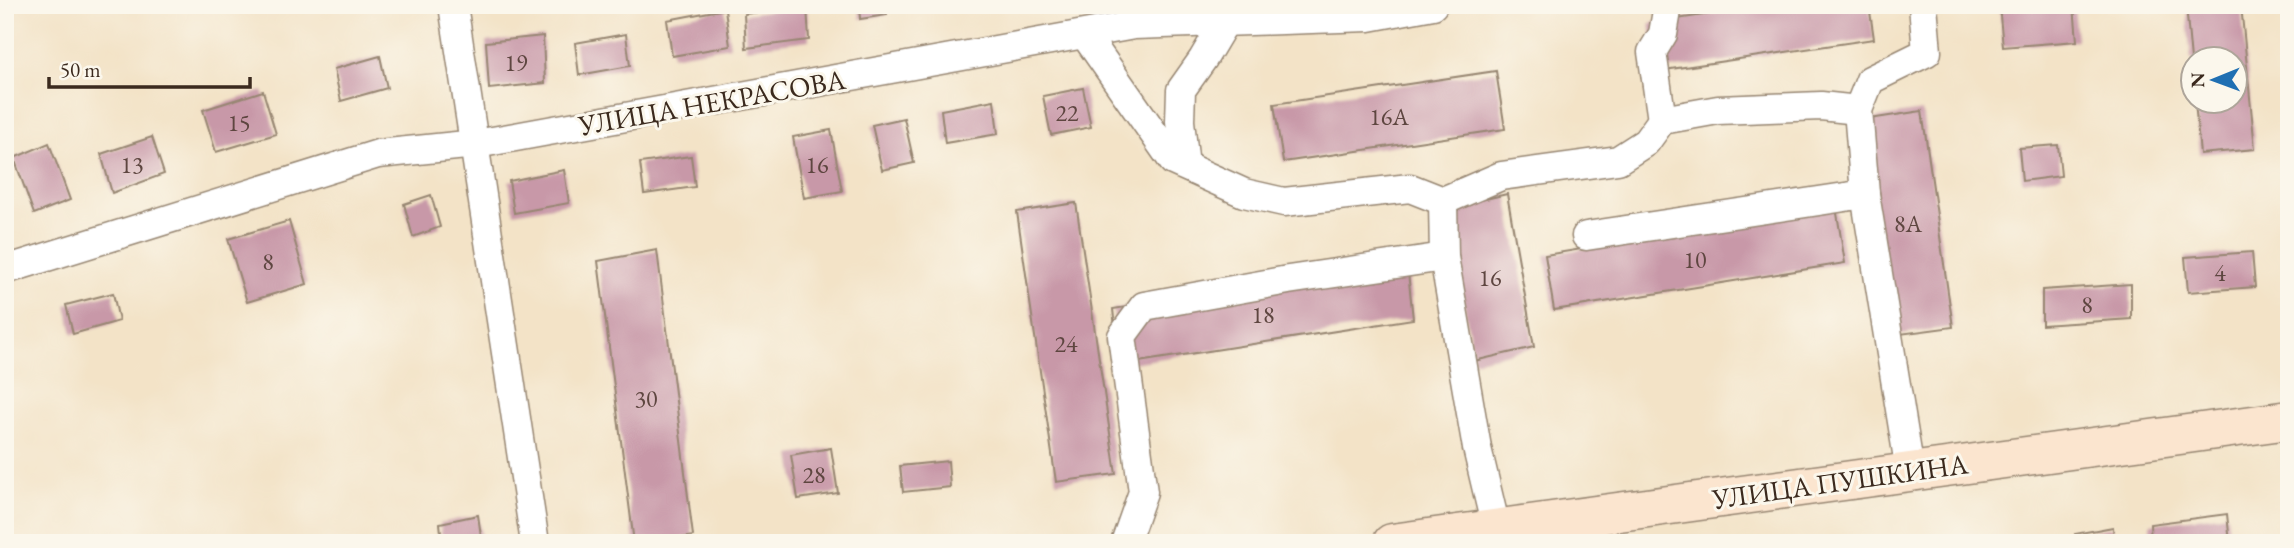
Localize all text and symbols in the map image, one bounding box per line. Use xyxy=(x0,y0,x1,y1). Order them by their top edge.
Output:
scale bar xyxy=(49,46,250,90)
north arrow xyxy=(2178,46,2248,116)
house number: 19 xyxy=(504,47,528,78)
text: 50 m xyxy=(60,56,101,83)
street label: УЛИЦА НЕКРАСОВА xyxy=(575,61,849,143)
text: N xyxy=(2185,72,2210,88)
house number: 22 xyxy=(1055,97,1079,128)
house number: 16А xyxy=(1369,101,1409,132)
house number: 15 xyxy=(227,107,251,138)
house number: 13 xyxy=(120,149,144,180)
house number: 16 xyxy=(805,149,829,180)
house number: 8А xyxy=(1894,208,1922,239)
house number: 10 xyxy=(1683,244,1707,275)
house number: 8 xyxy=(262,246,274,277)
house number: 4 xyxy=(2214,257,2226,288)
house number: 16 xyxy=(1478,262,1502,293)
house number: 8 xyxy=(2081,289,2093,320)
house number: 18 xyxy=(1251,299,1275,330)
house number: 24 xyxy=(1054,328,1078,359)
house number: 30 xyxy=(634,383,658,414)
street label: УЛИЦА ПУШКИНА xyxy=(1709,445,1971,517)
house number: 28 xyxy=(802,459,826,490)

